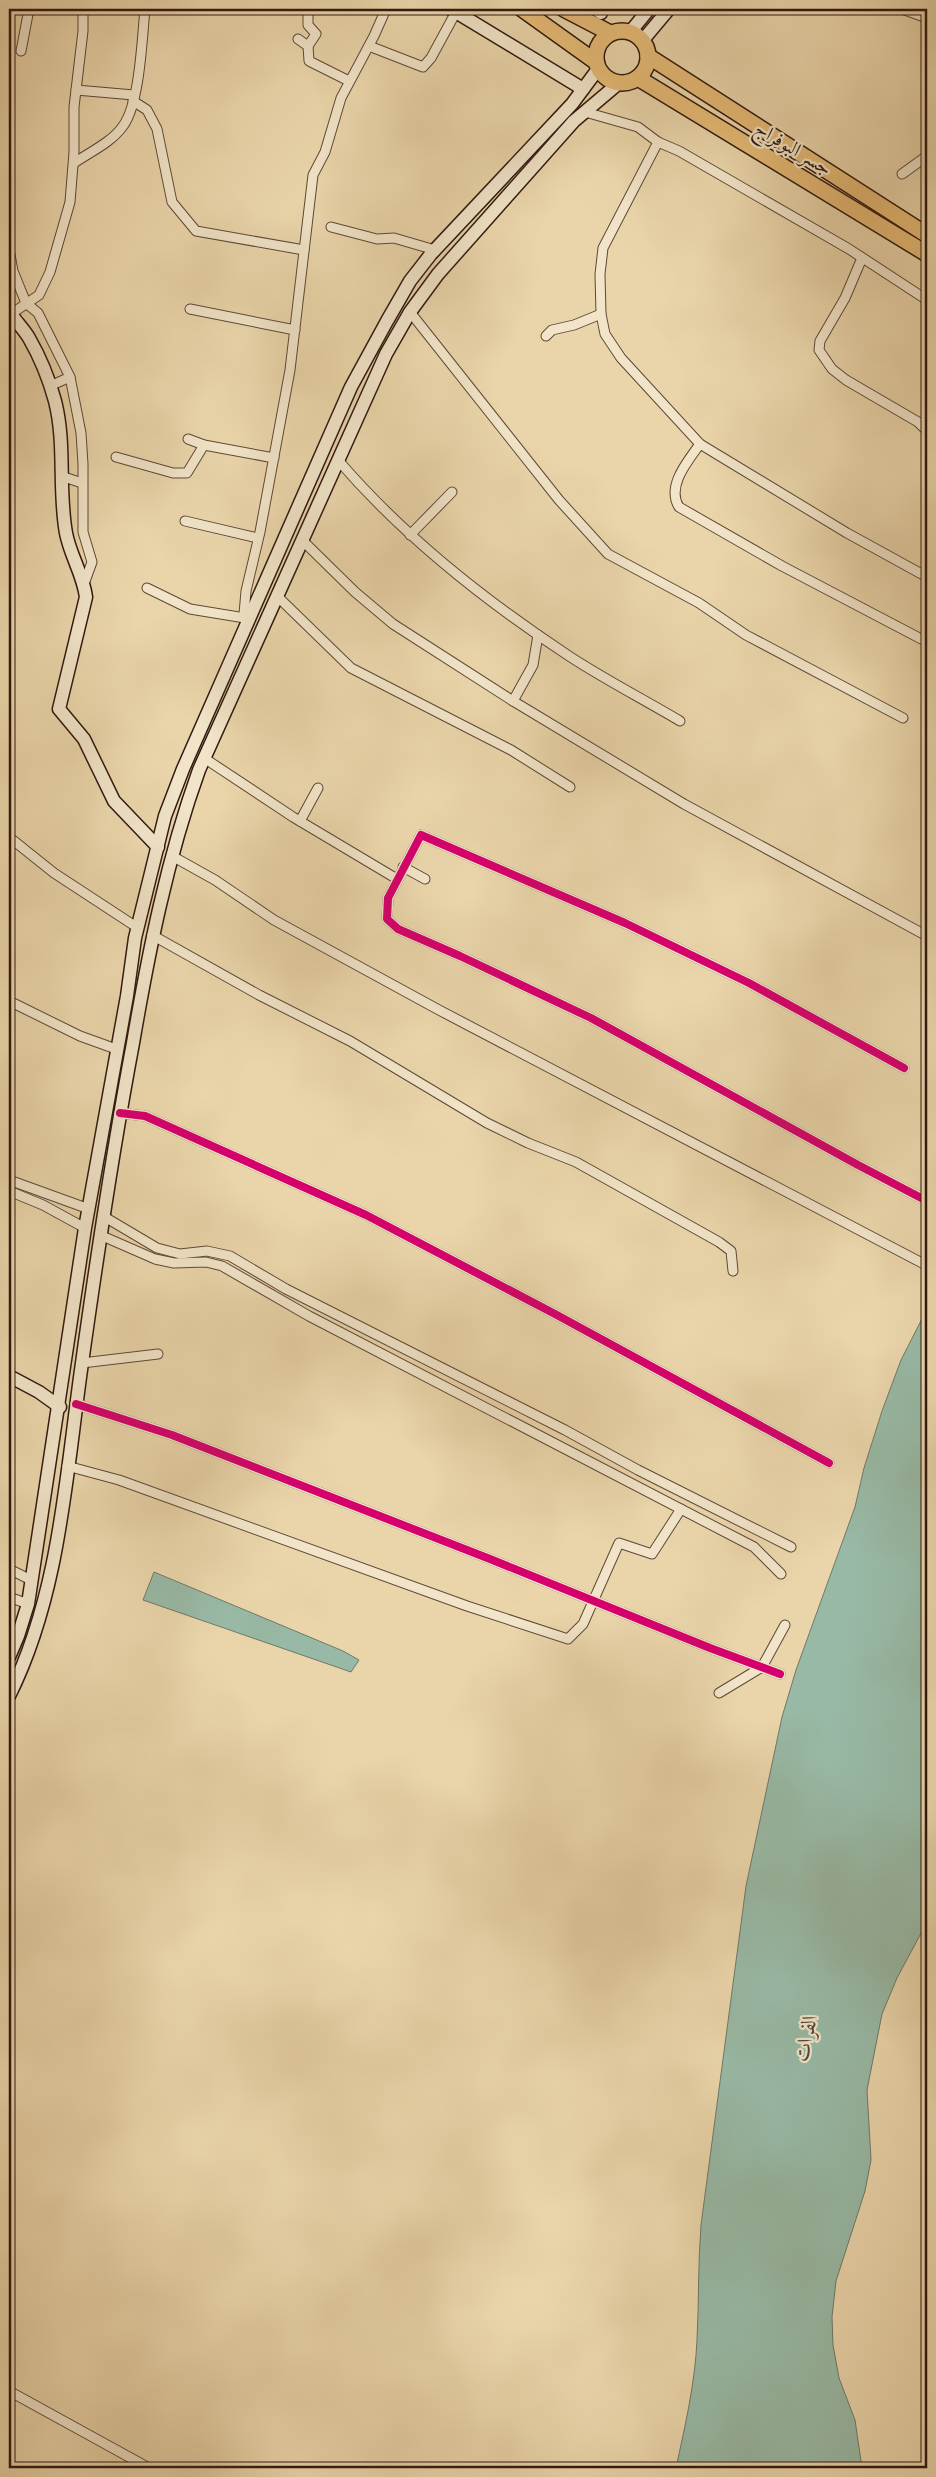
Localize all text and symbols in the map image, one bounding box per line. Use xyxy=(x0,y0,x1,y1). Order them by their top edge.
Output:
street label: جسر البوفراج xyxy=(748,116,836,185)
water label: الفرات xyxy=(789,2012,825,2064)

